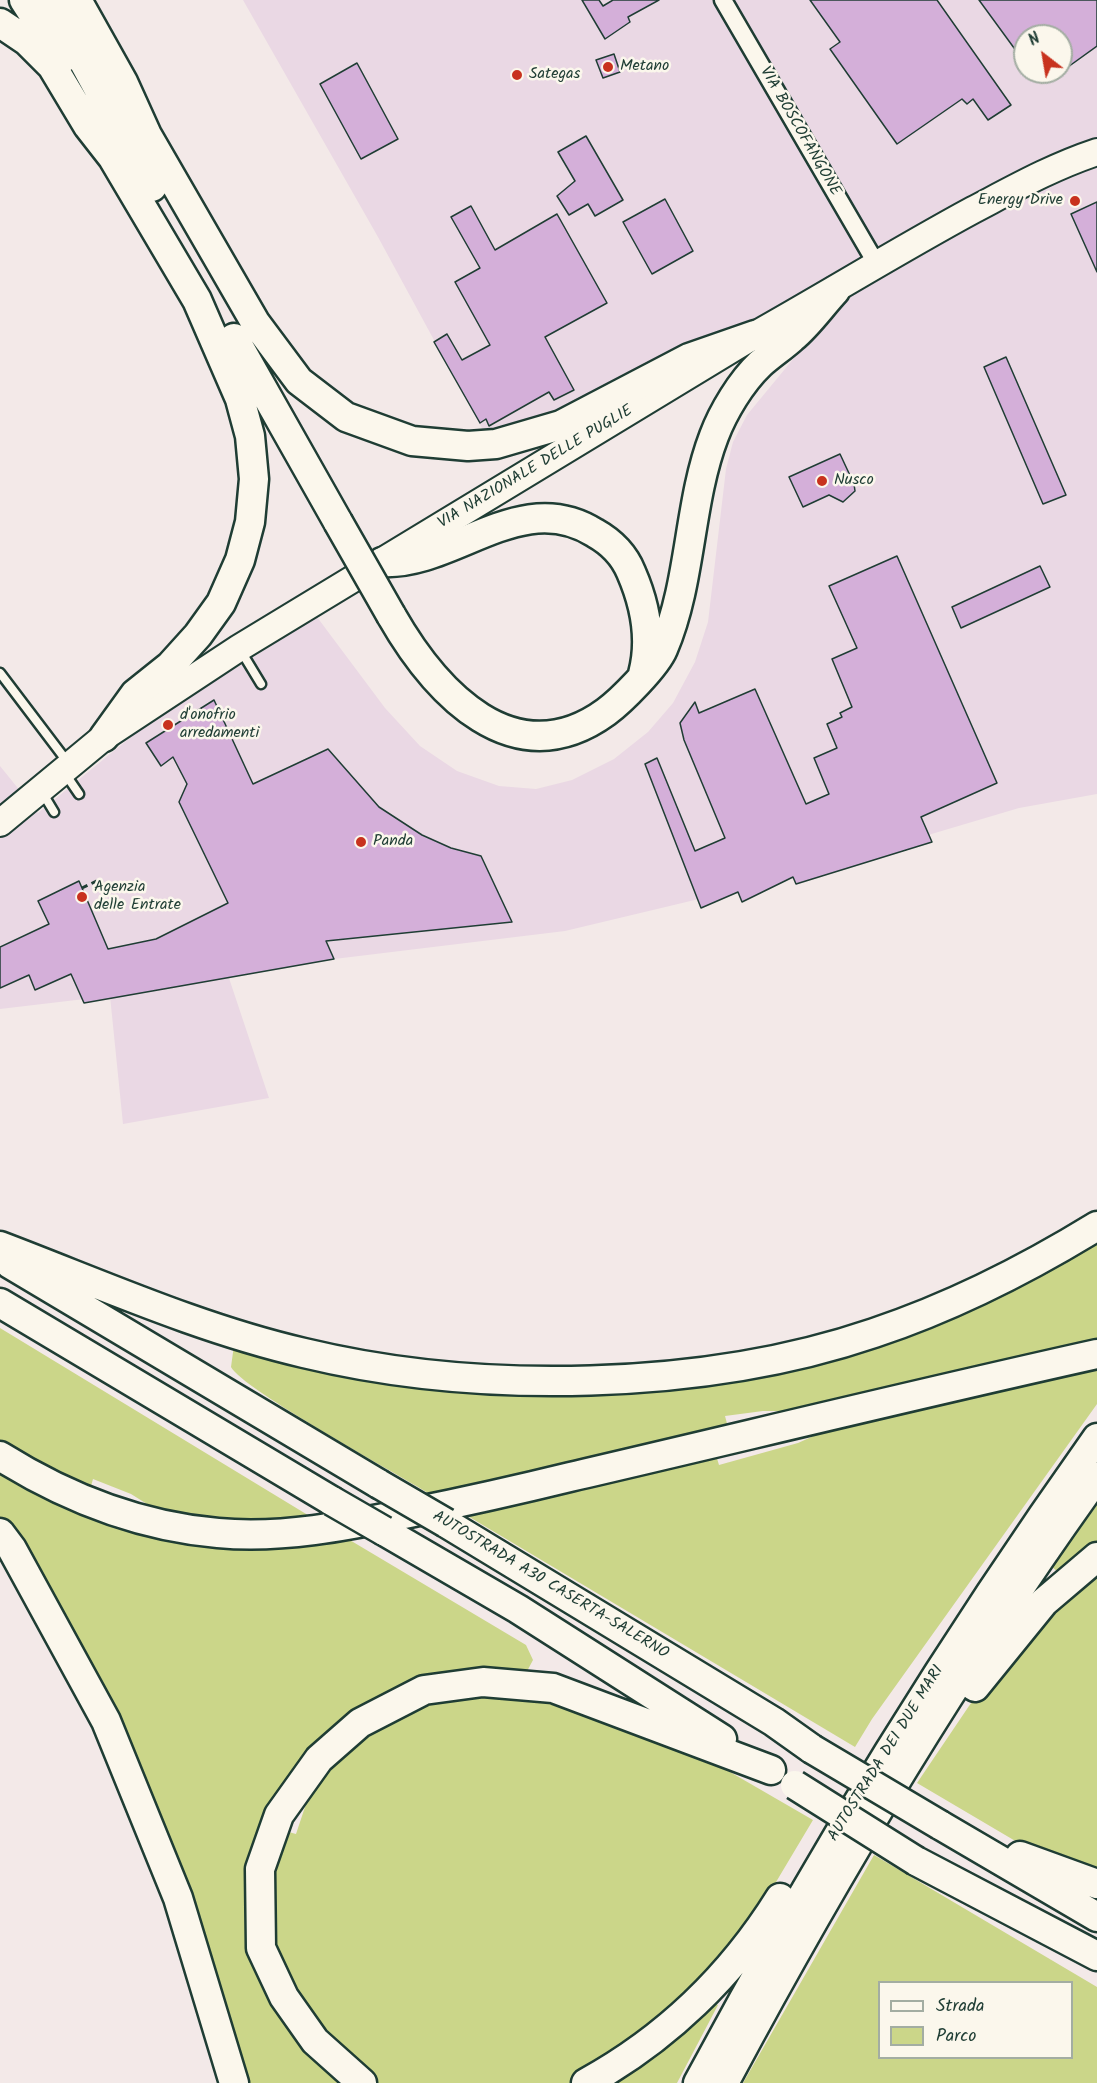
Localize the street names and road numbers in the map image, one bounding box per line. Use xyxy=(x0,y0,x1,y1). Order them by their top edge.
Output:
street label: VIA BOSCOFANGONE xyxy=(754,64,844,200)
street label: VIA NAZIONALE DELLE PUGLIE xyxy=(435,402,637,534)
street label: AUTOSTRADA A30 CASERTA-SALERNO xyxy=(428,1508,672,1664)
street label: AUTOSTRADA DEI DUE MARI xyxy=(825,1663,949,1845)

